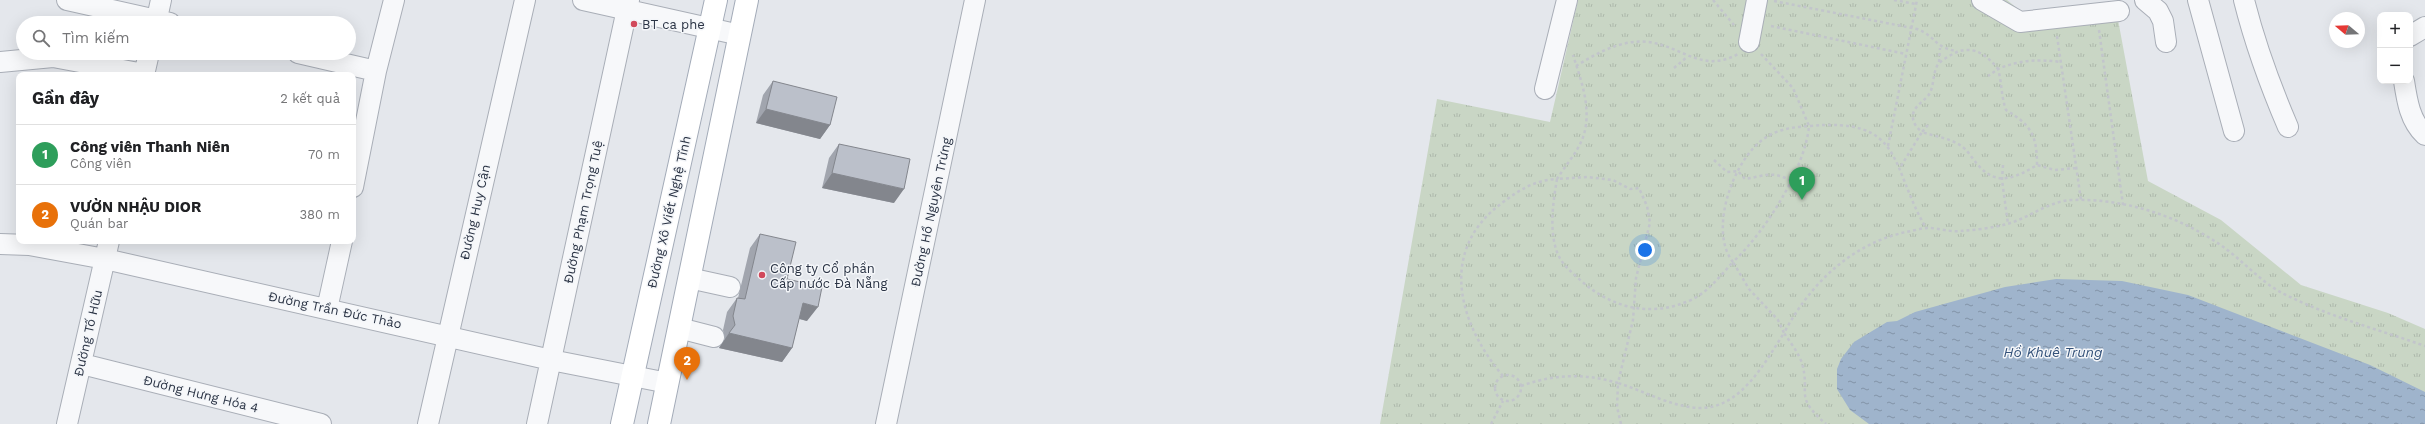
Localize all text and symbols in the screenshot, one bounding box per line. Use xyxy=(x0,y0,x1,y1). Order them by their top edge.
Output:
north arrow xyxy=(2329,12,2365,48)
map controls xyxy=(2377,12,2413,84)
button: + xyxy=(2377,12,2413,48)
search box xyxy=(16,16,356,60)
place label: BT ca phe xyxy=(642,17,705,32)
marker: BT ca phe xyxy=(629,19,639,29)
icon: search xyxy=(30,27,52,49)
text: Tìm kiếm xyxy=(62,29,130,47)
button: − xyxy=(2377,48,2413,84)
text: Gần đây xyxy=(32,88,99,108)
text: 2 kết quả xyxy=(280,91,340,106)
street label: Đường Xô Viết Nghệ Tĩnh xyxy=(644,134,694,290)
street label: Đường Hồ Nguyên Trừng xyxy=(908,136,954,288)
text: Công viên Thanh Niên xyxy=(70,138,230,156)
street label: Đường Phạm Trọng Tuệ xyxy=(560,139,606,285)
text: 1 xyxy=(42,147,48,162)
text: 70 m xyxy=(308,147,340,162)
text: Công viên xyxy=(70,156,132,171)
street label: Đường Huy Cận xyxy=(457,163,493,261)
pin: 1 xyxy=(1789,167,1815,200)
text: VƯỜN NHẬU DIOR xyxy=(70,198,201,216)
text: 2 xyxy=(41,207,49,222)
text: 380 m xyxy=(300,207,340,222)
text: Quán bar xyxy=(70,216,128,231)
your location xyxy=(1635,240,1655,260)
place label: Công ty Cổ phần Cấp nước Đà Nẵng xyxy=(770,261,887,291)
marker: Công ty Cổ phần Cấp nước Đà Nẵng xyxy=(757,270,767,280)
street label: Đường Tố Hữu xyxy=(71,288,105,378)
street label: Đường Trần Đức Thảo xyxy=(267,289,403,332)
water label: Hồ Khuê Trung xyxy=(2003,344,2103,360)
pin: 2 xyxy=(674,347,700,380)
street label: Đường Hưng Hóa 4 xyxy=(142,372,260,416)

